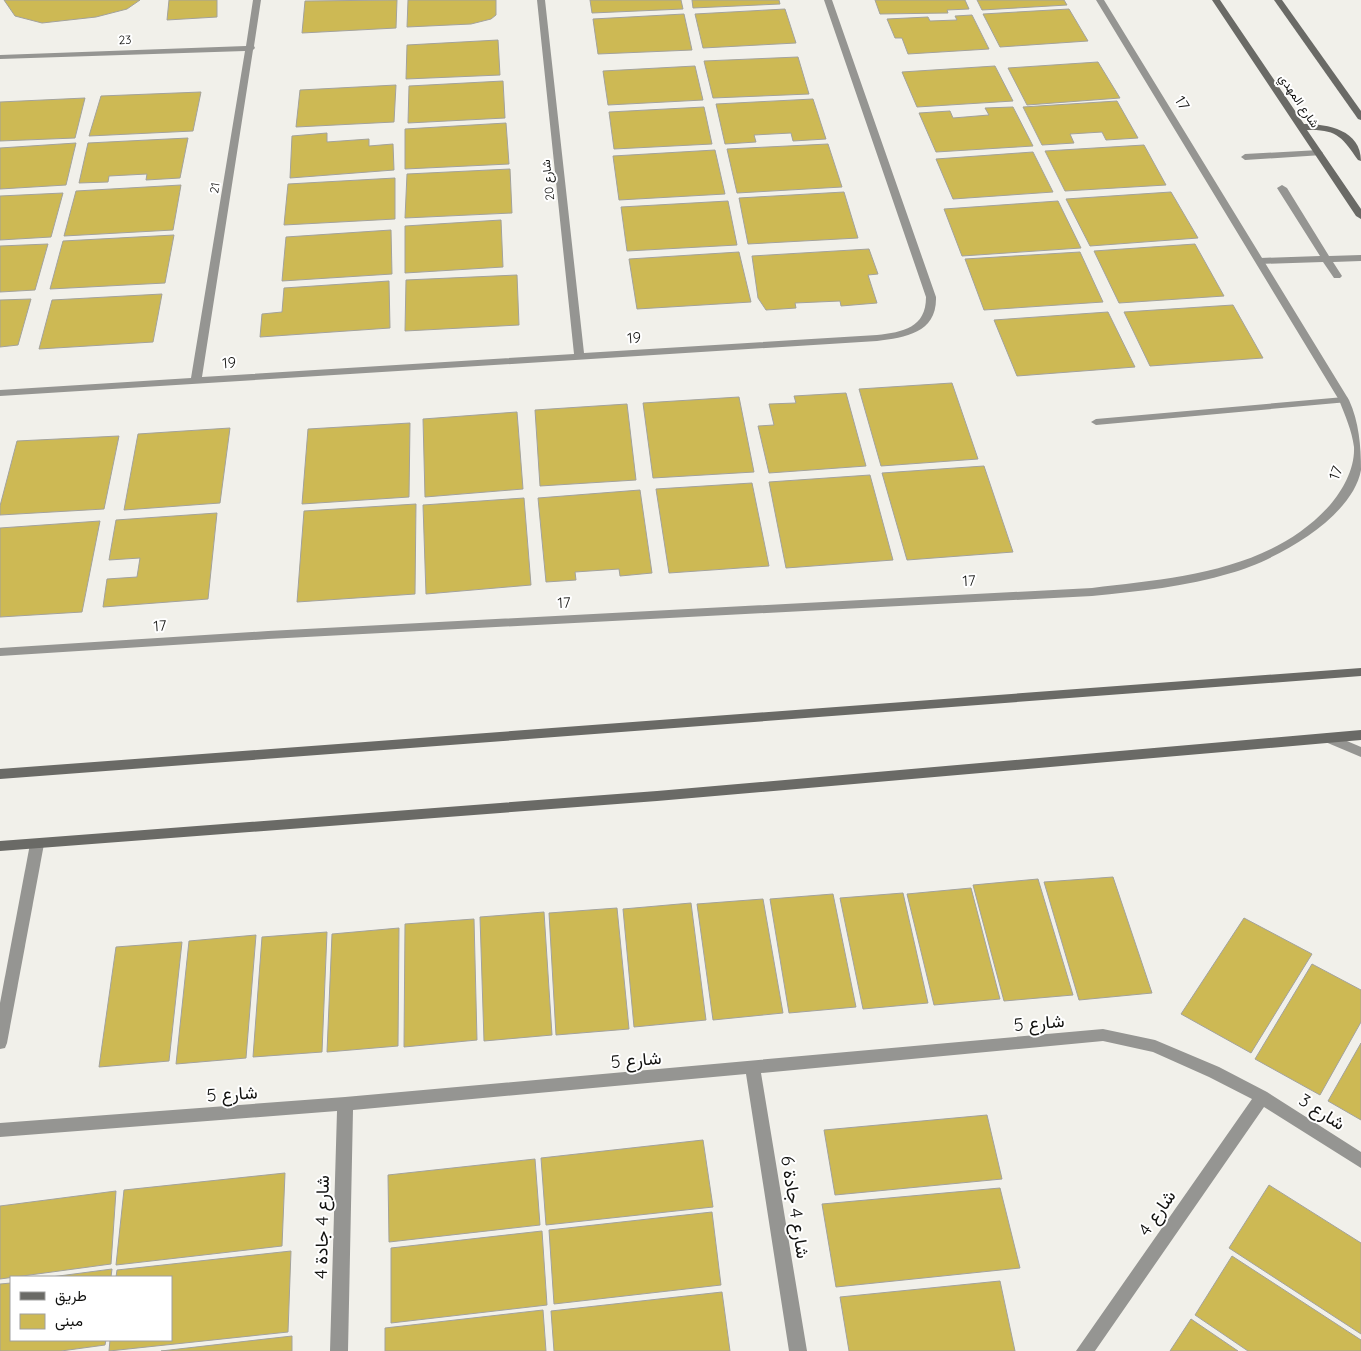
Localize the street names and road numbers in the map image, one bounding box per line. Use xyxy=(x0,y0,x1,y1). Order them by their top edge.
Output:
street label: 23 xyxy=(118,32,132,47)
street label: شارع المهدي xyxy=(1274,71,1323,132)
street label: 17 xyxy=(1171,92,1194,114)
street label: شارع 20 xyxy=(538,159,559,201)
street label: 21 xyxy=(206,181,223,195)
street label: 19 xyxy=(626,328,642,347)
street label: 19 xyxy=(221,353,237,372)
street label: 17 xyxy=(1324,463,1347,482)
street label: 17 xyxy=(962,571,976,590)
street label: 17 xyxy=(557,593,571,612)
street label: 17 xyxy=(153,616,168,635)
street label: شارع 5 xyxy=(1013,1009,1065,1037)
street label: شارع 5 xyxy=(610,1046,662,1074)
street label: شارع 5 xyxy=(206,1080,258,1108)
street label: شارع 3 xyxy=(1294,1088,1350,1136)
street label: شارع 4 جادة 6 xyxy=(775,1154,815,1260)
street label: شارع 4 جادة 4 xyxy=(309,1175,335,1279)
street label: شارع 4 xyxy=(1133,1185,1181,1241)

